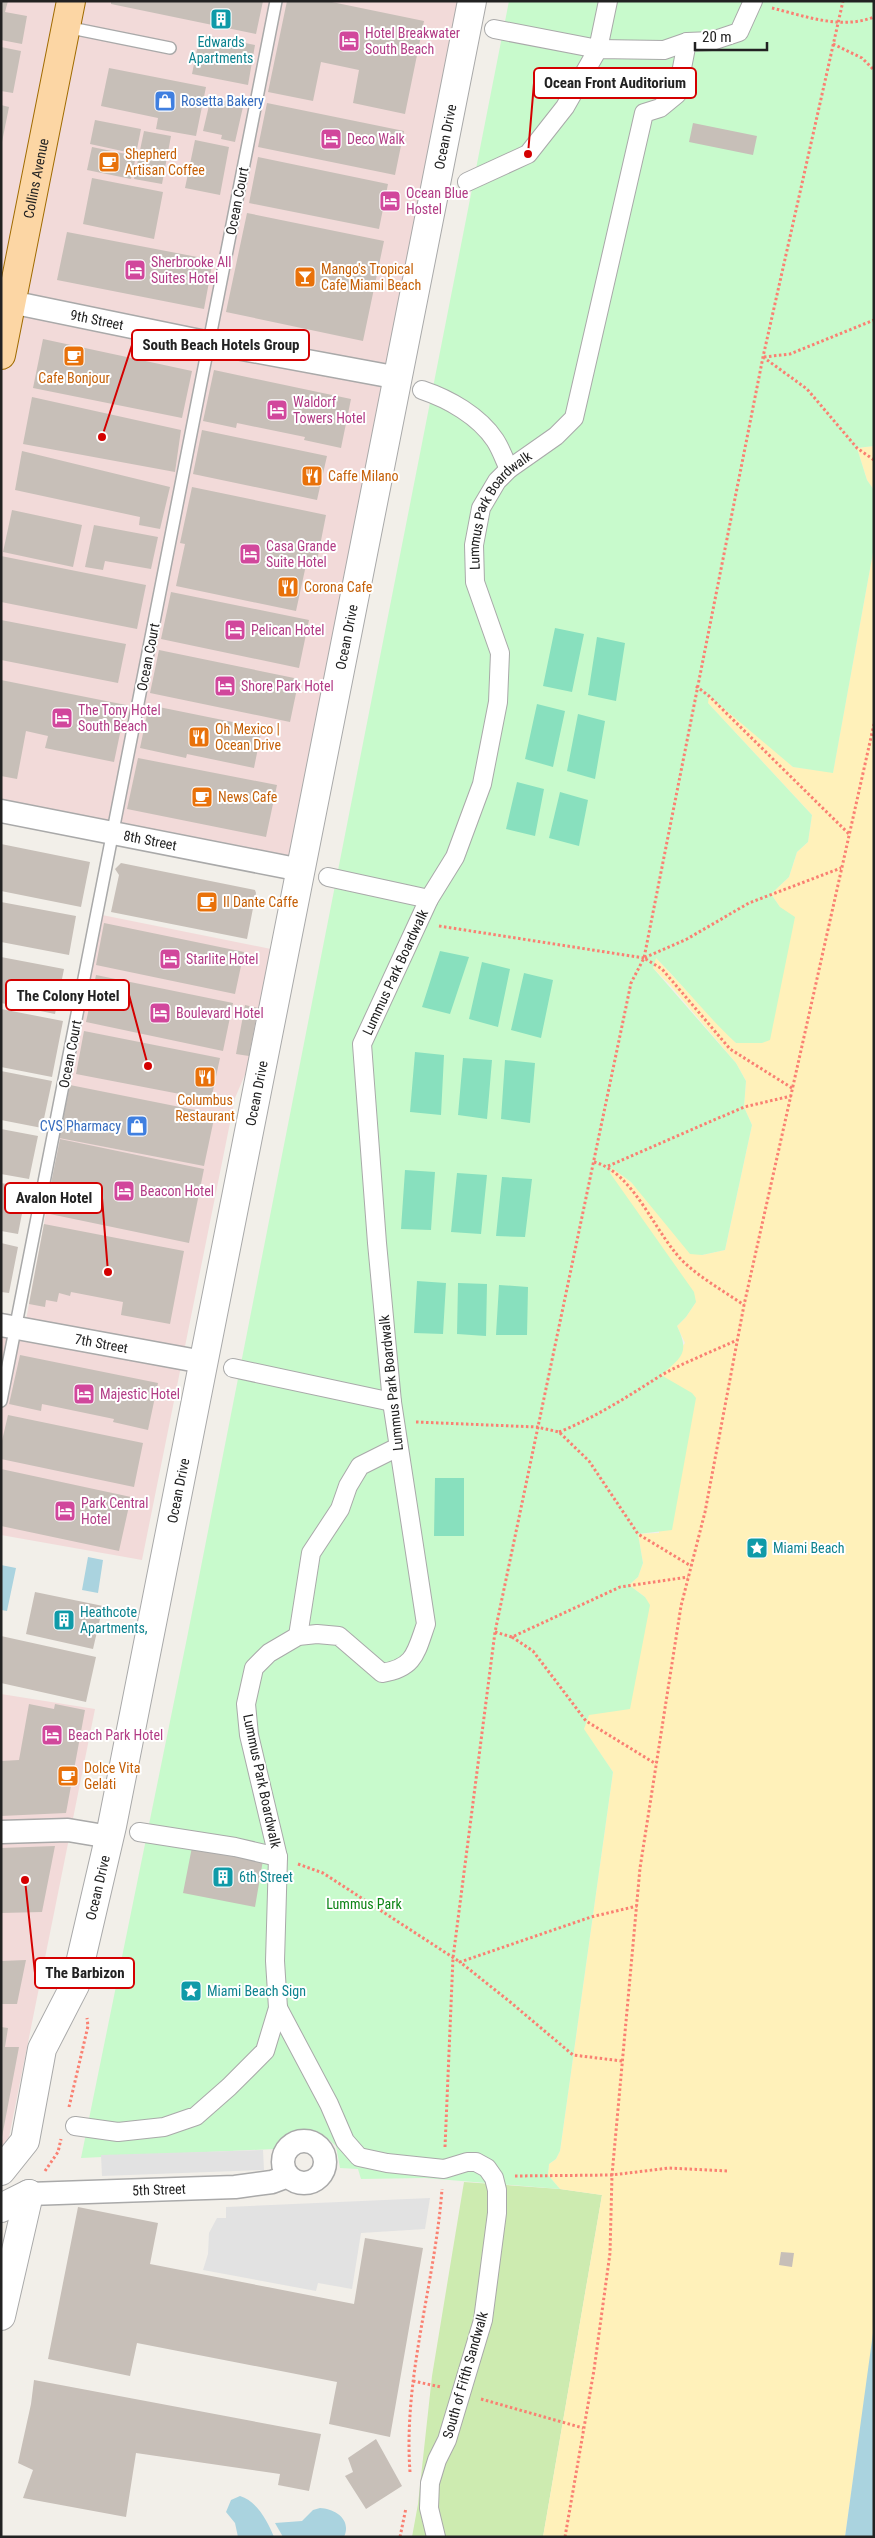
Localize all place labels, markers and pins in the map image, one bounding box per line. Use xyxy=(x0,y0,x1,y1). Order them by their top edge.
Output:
building icon: Edwards Apartments xyxy=(209,7,233,31)
place label: Hotel Breakwater South Beach xyxy=(365,25,460,57)
hotel icon: Hotel Breakwater South Beach xyxy=(337,29,361,53)
place label: Edwards Apartments xyxy=(189,34,253,66)
callout: Ocean Front Auditorium xyxy=(534,68,696,98)
shop icon: Rosetta Bakery xyxy=(153,89,177,113)
place label: Rosetta Bakery xyxy=(181,93,264,109)
hotel icon: Deco Walk xyxy=(319,127,343,151)
place label: Deco Walk xyxy=(347,131,406,147)
place label: Shepherd Artisan Coffee xyxy=(125,146,205,178)
cafe icon: Shepherd Artisan Coffee xyxy=(97,150,121,174)
place label: Ocean Blue Hostel xyxy=(406,185,469,217)
hotel icon: Ocean Blue Hostel xyxy=(378,189,402,213)
place label: Sherbrooke All Suites Hotel xyxy=(151,254,231,286)
hotel icon: Sherbrooke All Suites Hotel xyxy=(123,258,147,282)
place label: Mango's Tropical Cafe Miami Beach xyxy=(321,261,421,293)
bar icon: Mango's Tropical Cafe Miami Beach xyxy=(293,265,317,289)
callout: South Beach Hotels Group xyxy=(132,330,309,360)
cafe icon: Cafe Bonjour xyxy=(62,344,86,368)
place label: Cafe Bonjour xyxy=(38,370,110,386)
place label: Waldorf Towers Hotel xyxy=(293,394,366,426)
hotel icon: Waldorf Towers Hotel xyxy=(265,398,289,422)
restaurant icon: Caffe Milano xyxy=(300,464,324,488)
place label: Caffe Milano xyxy=(328,468,399,484)
place label: Casa Grande Suite Hotel xyxy=(266,538,337,570)
hotel icon: Casa Grande Suite Hotel xyxy=(238,542,262,566)
restaurant icon: Corona Cafe xyxy=(276,575,300,599)
place label: Corona Cafe xyxy=(304,579,373,595)
hotel icon: Pelican Hotel xyxy=(223,618,247,642)
place label: Pelican Hotel xyxy=(251,622,324,638)
hotel icon: Shore Park Hotel xyxy=(213,674,237,698)
place label: Shore Park Hotel xyxy=(241,678,334,694)
place label: The Tony Hotel South Beach xyxy=(78,702,161,734)
hotel icon: The Tony Hotel South Beach xyxy=(50,706,74,730)
place label: Oh Mexico | Ocean Drive xyxy=(215,721,282,753)
restaurant icon: Oh Mexico | Ocean Drive xyxy=(187,725,211,749)
cafe icon: News Cafe xyxy=(190,785,214,809)
place label: News Cafe xyxy=(218,789,278,805)
cafe icon: Il Dante Caffe xyxy=(195,890,219,914)
place label: Il Dante Caffe xyxy=(223,894,299,910)
hotel icon: Starlite Hotel xyxy=(158,947,182,971)
place label: Starlite Hotel xyxy=(186,951,258,967)
callout: The Colony Hotel xyxy=(6,980,129,1010)
hotel icon: Boulevard Hotel xyxy=(148,1001,172,1025)
place label: Boulevard Hotel xyxy=(176,1005,264,1021)
restaurant icon: Columbus Restaurant xyxy=(193,1065,217,1089)
place label: Columbus Restaurant xyxy=(175,1092,235,1124)
shop icon: CVS Pharmacy xyxy=(125,1114,149,1138)
place label: CVS Pharmacy xyxy=(40,1118,121,1134)
hotel icon: Beacon Hotel xyxy=(112,1179,136,1203)
callout: Avalon Hotel xyxy=(5,1183,102,1213)
place label: Beacon Hotel xyxy=(140,1183,214,1199)
hotel icon: Majestic Hotel xyxy=(72,1382,96,1406)
place label: Majestic Hotel xyxy=(100,1386,180,1402)
place label: Park Central Hotel xyxy=(81,1495,149,1527)
hotel icon: Park Central Hotel xyxy=(53,1499,77,1523)
place icon: Miami Beach xyxy=(745,1536,769,1560)
place label: Miami Beach xyxy=(773,1540,845,1556)
place label: Heathcote Apartments, xyxy=(80,1604,148,1636)
building icon: Heathcote Apartments, xyxy=(52,1608,76,1632)
hotel icon: Beach Park Hotel xyxy=(40,1723,64,1747)
place label: Beach Park Hotel xyxy=(68,1727,163,1743)
place label: Dolce Vita Gelati xyxy=(84,1760,140,1792)
cafe icon: Dolce Vita Gelati xyxy=(56,1764,80,1788)
building icon: 6th Street xyxy=(211,1865,235,1889)
place label: 6th Street xyxy=(239,1869,293,1885)
callout: The Barbizon xyxy=(35,1958,134,1988)
place icon: Miami Beach Sign xyxy=(179,1979,203,2003)
place label: Miami Beach Sign xyxy=(207,1983,306,1999)

